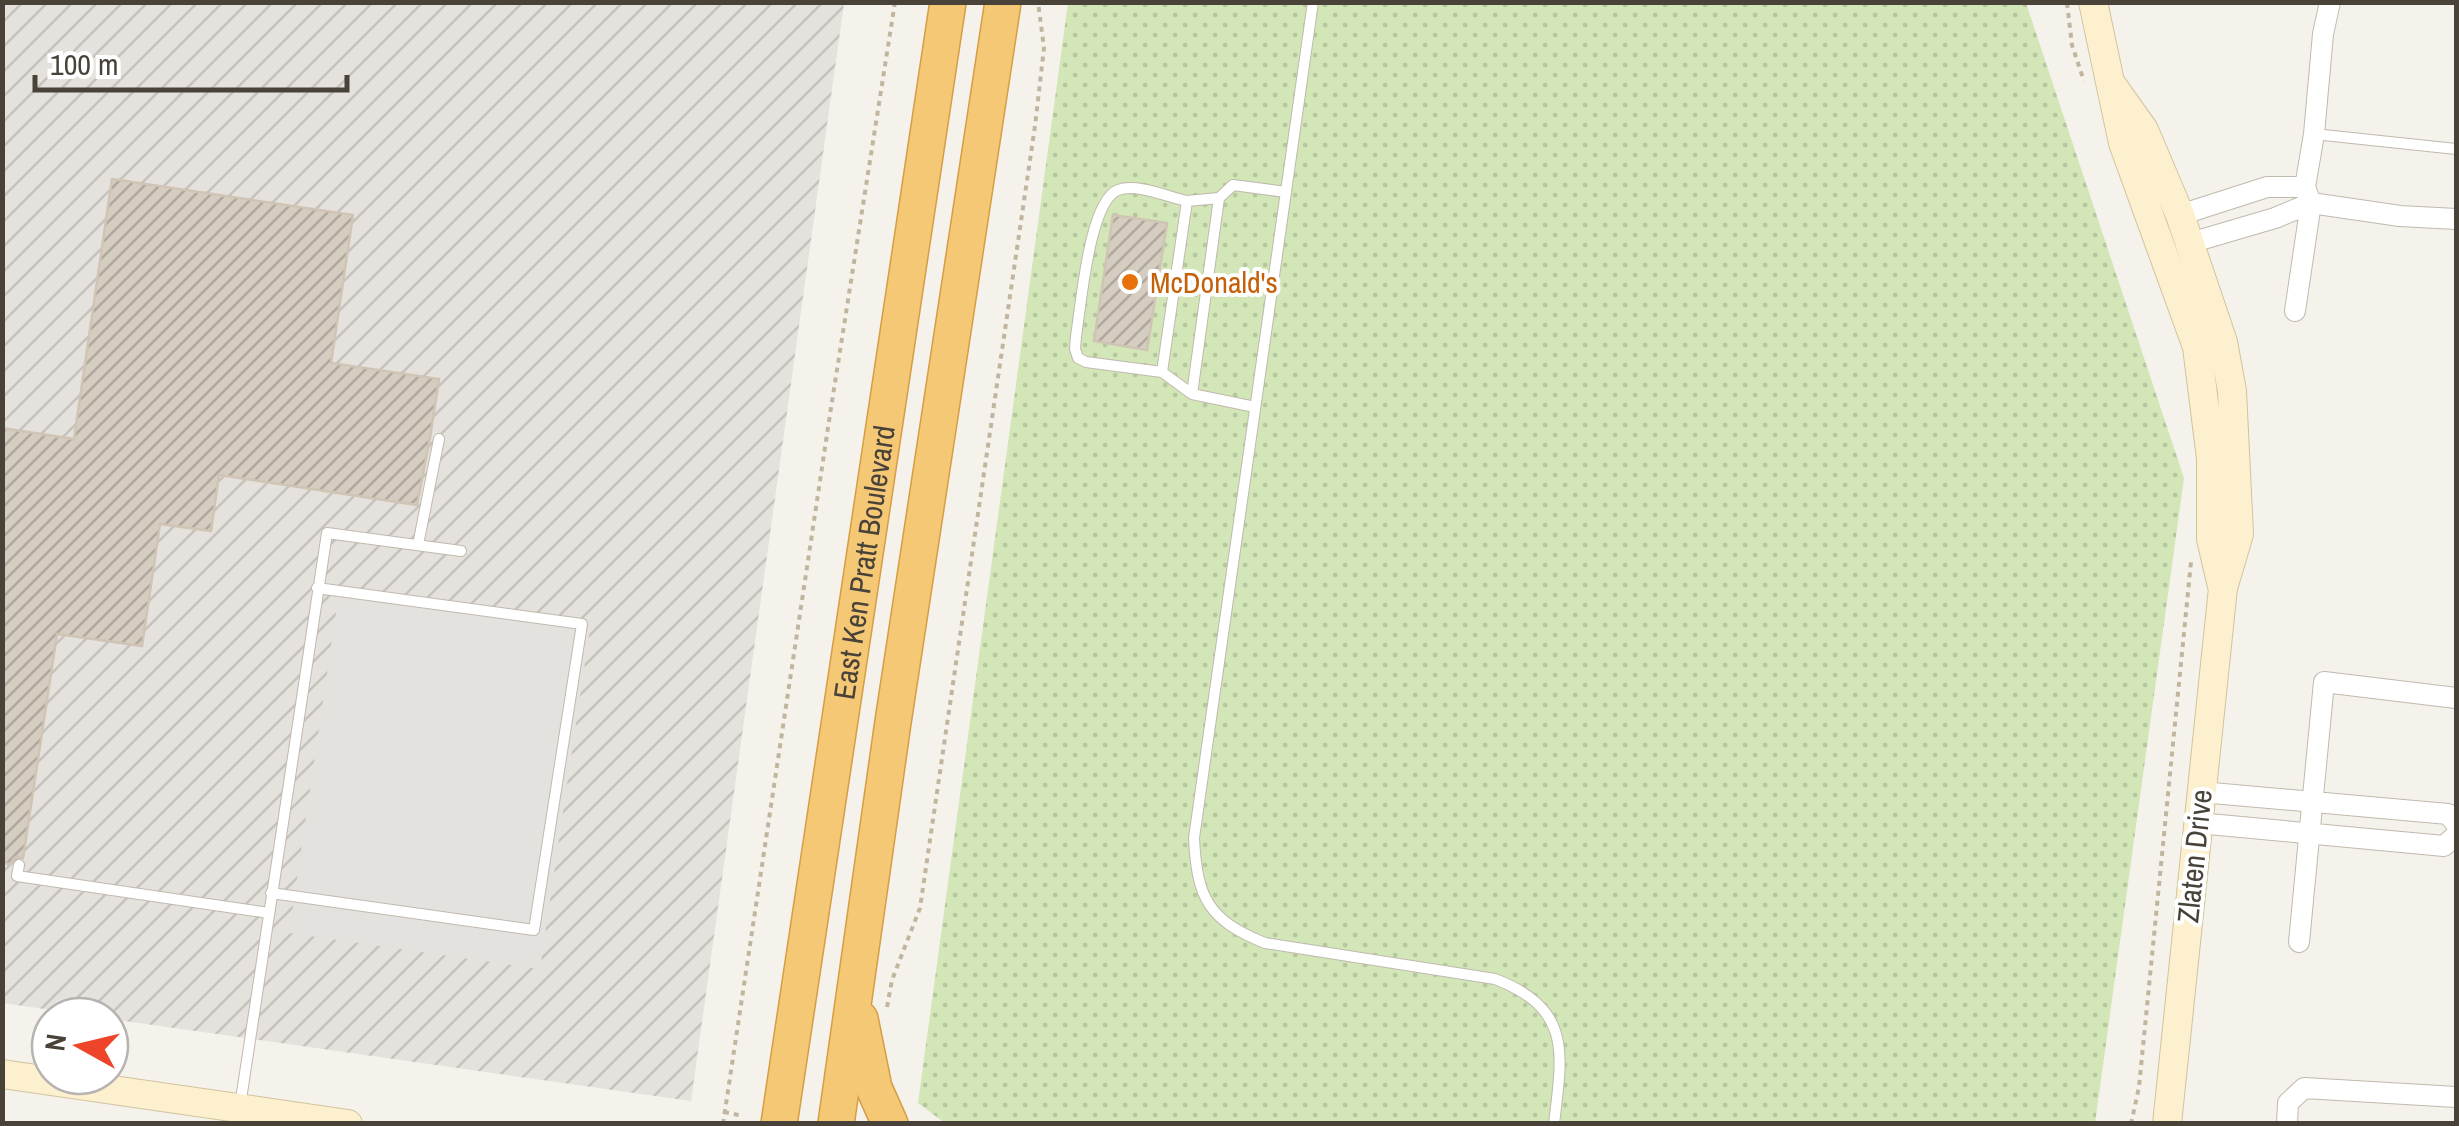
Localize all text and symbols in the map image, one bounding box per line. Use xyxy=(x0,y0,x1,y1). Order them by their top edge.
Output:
scale bar xyxy=(35,30,348,92)
text: 100 m xyxy=(50,44,118,84)
place label: McDonald's xyxy=(1150,262,1278,302)
marker: McDonald's xyxy=(1119,271,1141,293)
street label: East Ken Pratt Boulevard xyxy=(823,423,904,702)
street label: Zlaten Drive xyxy=(2167,787,2221,925)
north arrow xyxy=(30,996,130,1096)
text: N xyxy=(35,1032,75,1053)

